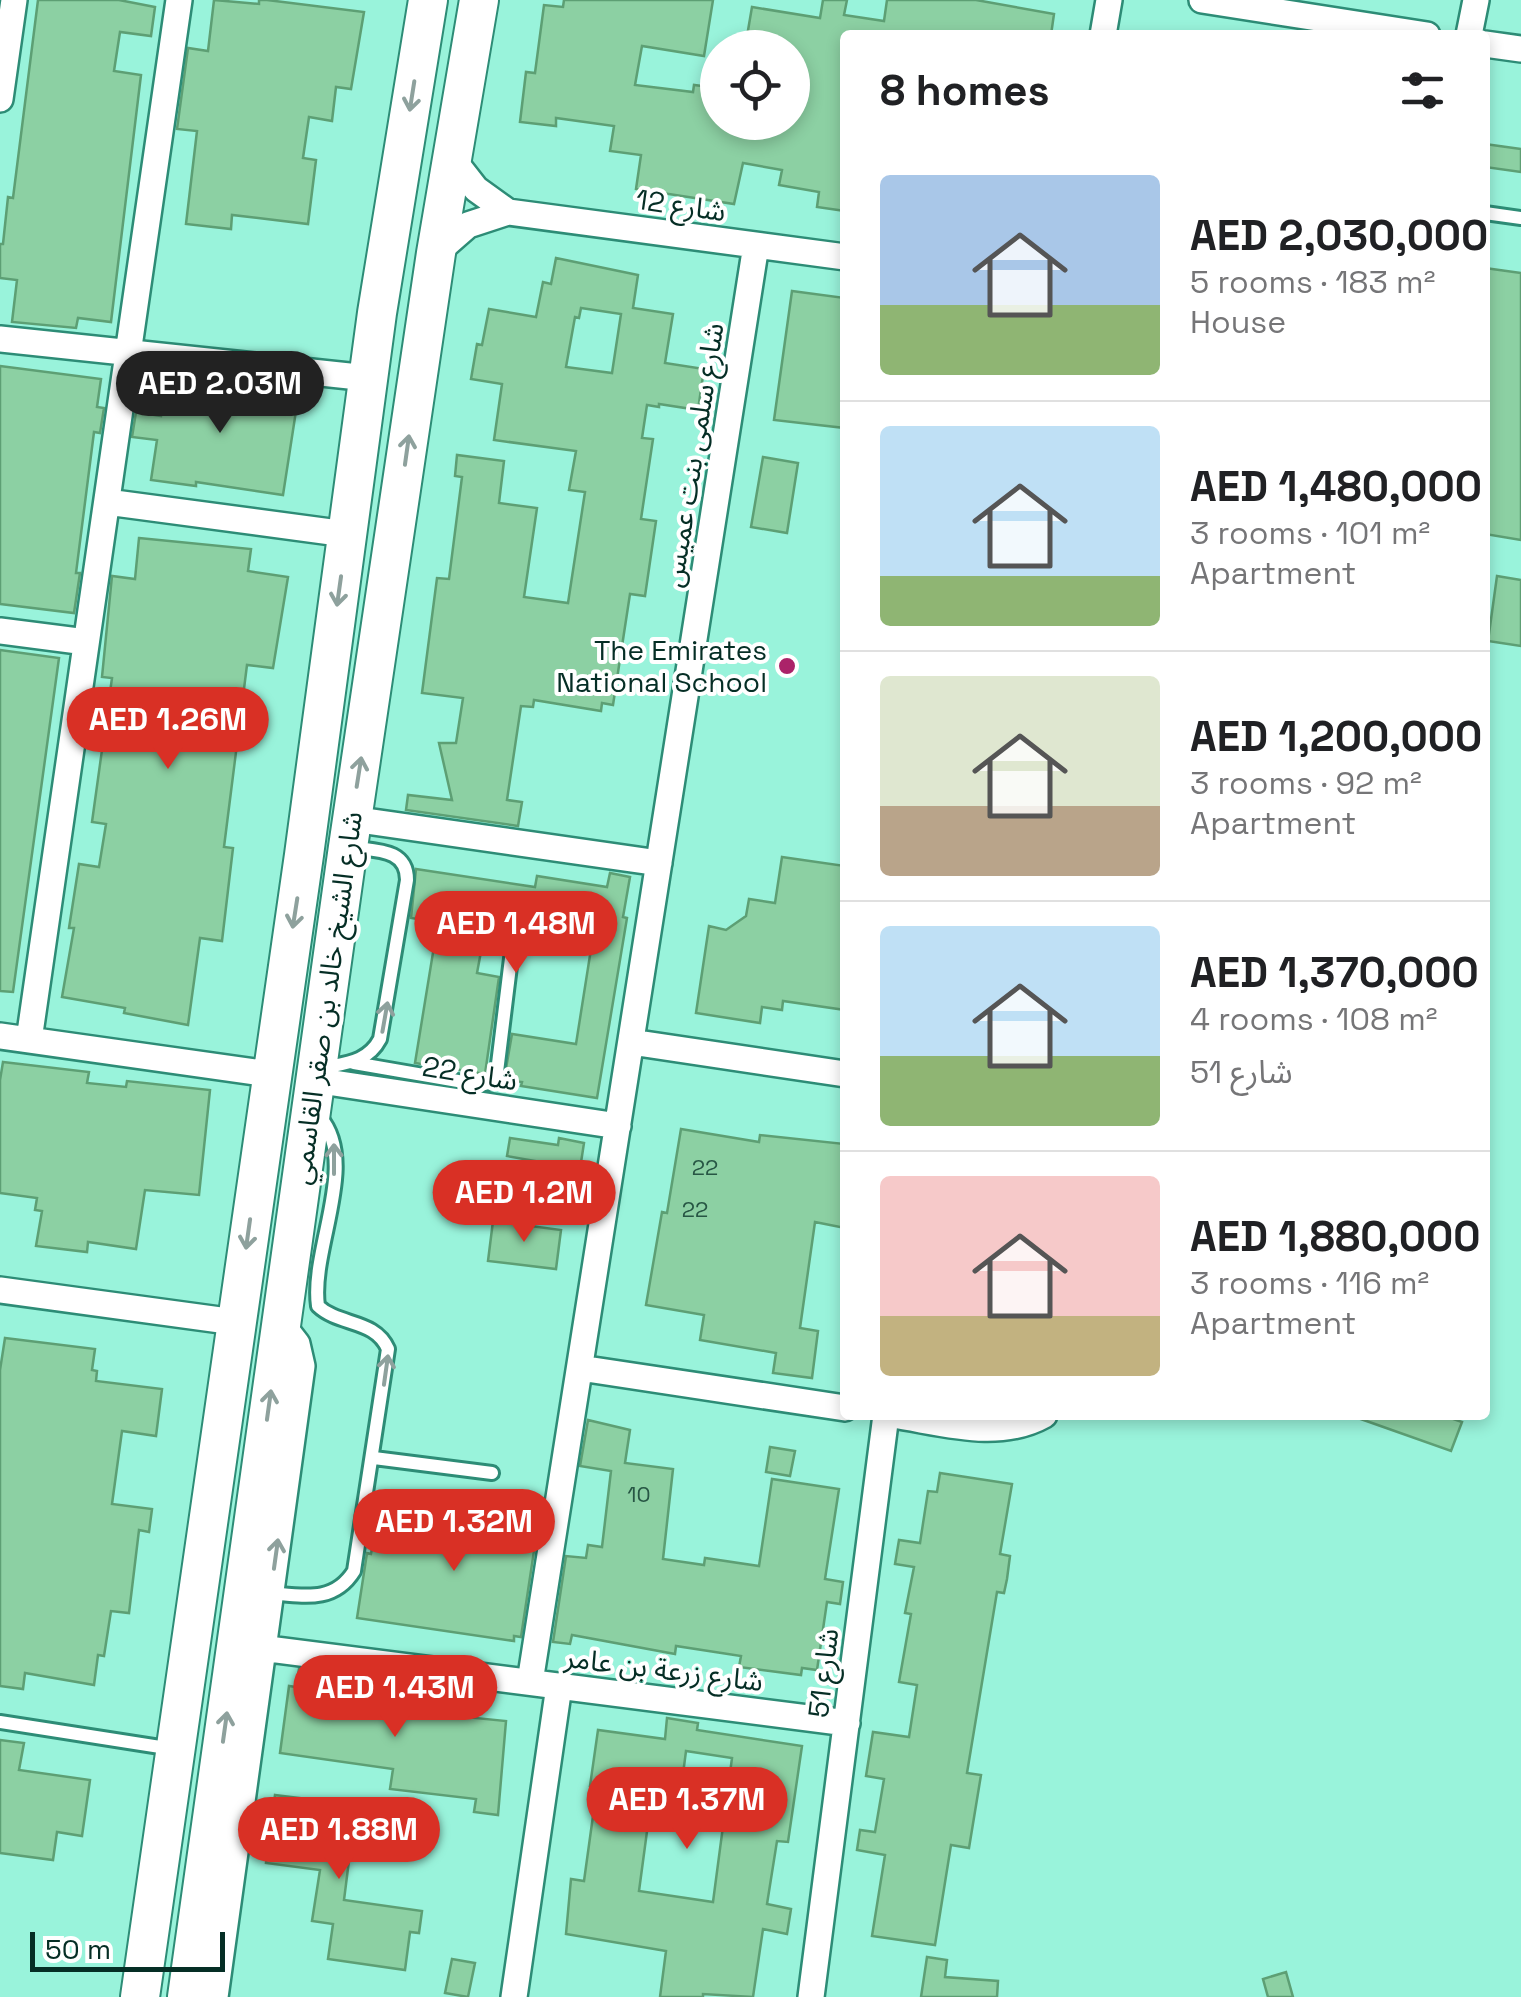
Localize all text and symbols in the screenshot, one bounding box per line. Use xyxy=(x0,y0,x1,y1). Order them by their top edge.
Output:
map controls xyxy=(700,30,810,140)
button: locate xyxy=(700,30,810,140)
icon: filters xyxy=(1395,63,1450,118)
text: 8 homes xyxy=(880,64,1050,117)
one-way arrow xyxy=(402,79,421,112)
street label: شارع 12 xyxy=(633,181,728,232)
text: AED 2,030,000 xyxy=(1190,209,1488,262)
icon: home xyxy=(960,215,1080,335)
text: 5 rooms · 183 m² xyxy=(1190,262,1435,302)
text: House xyxy=(1190,302,1286,342)
street label: شارع سلمى بنت عميس xyxy=(654,320,735,590)
pin: AED 2.03M xyxy=(106,351,334,436)
text: AED 2.03M xyxy=(138,363,302,403)
one-way arrow xyxy=(399,434,417,467)
text: AED 1,480,000 xyxy=(1190,460,1482,513)
icon: home xyxy=(960,466,1080,586)
text: 3 rooms · 101 m² xyxy=(1190,513,1430,553)
text: Apartment xyxy=(1190,553,1356,593)
one-way arrow xyxy=(329,574,348,606)
place label: The Emirates National School xyxy=(556,632,767,700)
marker: The Emirates National School xyxy=(776,655,798,677)
pin: AED 1.26M xyxy=(54,687,282,772)
text: AED 1.26M xyxy=(89,699,247,739)
text: AED 1,200,000 xyxy=(1190,710,1482,763)
icon: home xyxy=(960,716,1080,836)
one-way arrow xyxy=(351,756,369,788)
text: 3 rooms · 92 m² xyxy=(1190,763,1422,803)
text: Apartment xyxy=(1190,803,1356,843)
street label: شارع الشيخ خالد بن صقر القاسمي xyxy=(282,809,373,1187)
pin: AED 1.48M xyxy=(402,891,630,976)
one-way arrow xyxy=(285,896,303,928)
text: AED 1.48M xyxy=(436,903,596,943)
text: AED 1,370,000 xyxy=(1190,946,1479,999)
icon: home xyxy=(960,966,1080,1086)
text: 4 rooms · 108 m² xyxy=(1190,999,1437,1039)
one-way arrow xyxy=(376,1002,395,1034)
street label: شارع 22 xyxy=(420,1048,520,1101)
text: شارع 51 xyxy=(1190,1052,1293,1092)
one-way arrow xyxy=(324,1143,344,1176)
house number: 22 xyxy=(692,1153,718,1181)
pin: AED 1.2M xyxy=(421,1160,627,1245)
text: AED 1.2M xyxy=(455,1172,593,1212)
house number: 22 xyxy=(682,1195,708,1223)
text: AED 1,880,000 xyxy=(1190,1210,1480,1263)
icon: home xyxy=(960,1216,1080,1336)
one-way arrow xyxy=(238,1218,256,1250)
text: 3 rooms · 116 m² xyxy=(1190,1263,1429,1303)
text: Apartment xyxy=(1190,1303,1356,1343)
one-way arrow xyxy=(377,1354,395,1386)
one-way arrow xyxy=(260,1389,279,1422)
house number: 10 xyxy=(627,1480,651,1508)
pin: AED 1.32M xyxy=(340,1489,568,1574)
text: AED 1.32M xyxy=(375,1501,533,1541)
one-way arrow xyxy=(267,1538,285,1570)
street label: شارع 51 xyxy=(800,1626,849,1720)
street label: شارع زرعة بن عامر xyxy=(561,1639,765,1702)
pin: AED 1.43M xyxy=(281,1655,509,1740)
text: AED 1.43M xyxy=(315,1667,475,1707)
one-way arrow xyxy=(216,1711,234,1744)
pin: AED 1.37M xyxy=(573,1767,801,1852)
text: AED 1.37M xyxy=(609,1779,765,1819)
pin: AED 1.88M xyxy=(225,1797,453,1882)
text: AED 1.88M xyxy=(260,1809,418,1849)
scale bar xyxy=(30,1927,225,1972)
text: 50 m xyxy=(45,1931,111,1967)

